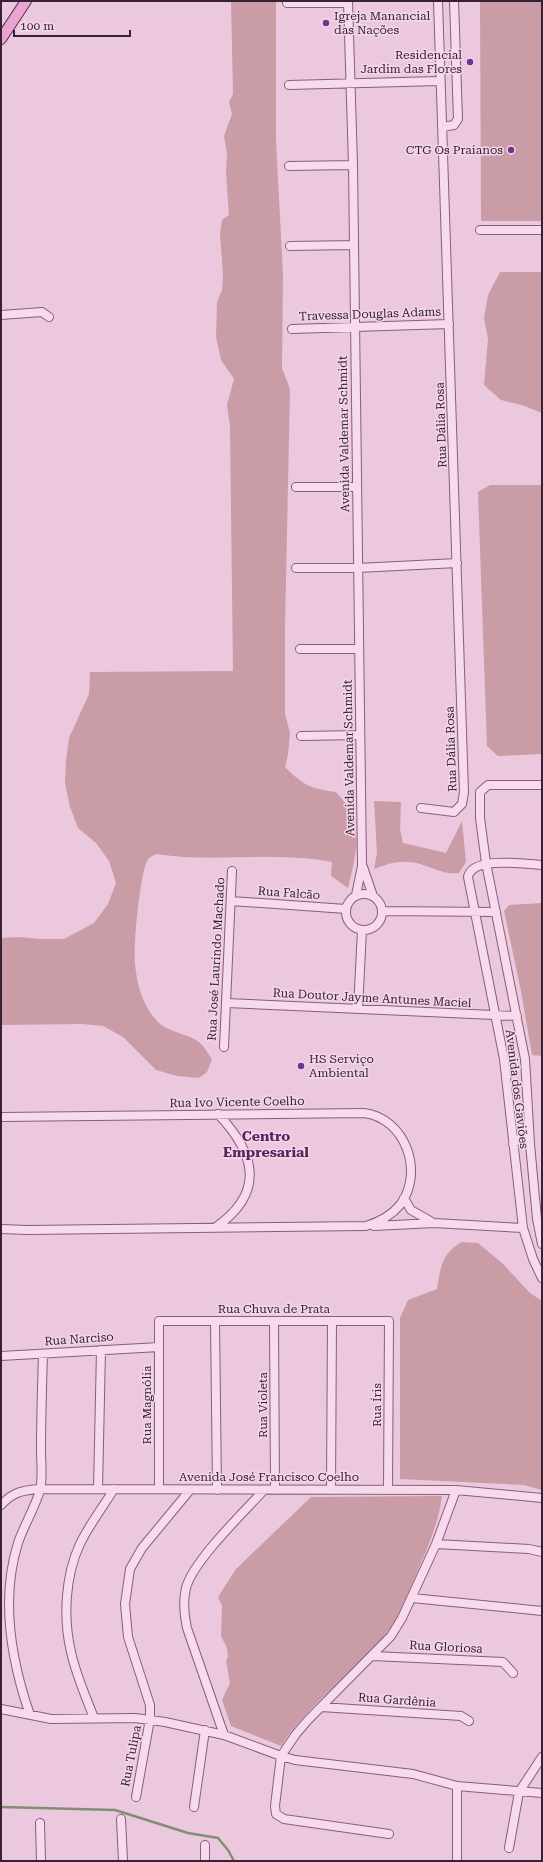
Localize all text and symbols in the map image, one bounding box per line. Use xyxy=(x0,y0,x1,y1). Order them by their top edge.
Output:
place label: Igreja Manancial das Nações xyxy=(334,9,431,37)
scale bar xyxy=(14,12,130,38)
marker: Igreja Manancial das Nações xyxy=(321,18,331,28)
text: 100 m xyxy=(20,19,54,33)
place label: Residencial Jardim das Flores xyxy=(360,48,462,76)
marker: Residencial Jardim das Flores xyxy=(465,57,475,67)
place label: CTG Os Praianos xyxy=(406,143,503,157)
marker: CTG Os Praianos xyxy=(506,145,516,155)
street label: Travessa Douglas Adams xyxy=(299,305,442,323)
street label: Avenida Valdemar Schmidt xyxy=(336,355,352,512)
street label: Rua Dália Rosa xyxy=(432,381,449,468)
street label: Avenida Valdemar Schmidt xyxy=(341,679,357,836)
street label: Rua Dália Rosa xyxy=(442,705,459,792)
street label: Rua José Laurindo Machado xyxy=(205,877,227,1041)
street label: Rua Falcão xyxy=(257,884,321,902)
street label: Rua Doutor Jayme Antunes Maciel xyxy=(272,986,472,1010)
street label: Avenida dos Gaviões xyxy=(503,1029,531,1150)
place label: HS Serviço Ambiental xyxy=(309,1052,374,1080)
marker: HS Serviço Ambiental xyxy=(296,1061,306,1071)
street label: Rua Ivo Vicente Coelho xyxy=(169,1094,305,1110)
district label: Centro Empresarial xyxy=(223,1128,309,1160)
street label: Rua Chuva de Prata xyxy=(218,1302,331,1316)
street label: Rua Narciso xyxy=(44,1330,114,1348)
street label: Rua Magnólia xyxy=(140,1365,154,1444)
street label: Rua Violeta xyxy=(256,1372,270,1438)
street label: Rua Íris xyxy=(370,1383,384,1427)
street label: Avenida José Francisco Coelho xyxy=(179,1470,359,1484)
street label: Rua Gloriosa xyxy=(409,1638,484,1656)
street label: Rua Gardênia xyxy=(357,1690,437,1710)
street label: Rua Tulipa xyxy=(118,1724,144,1788)

